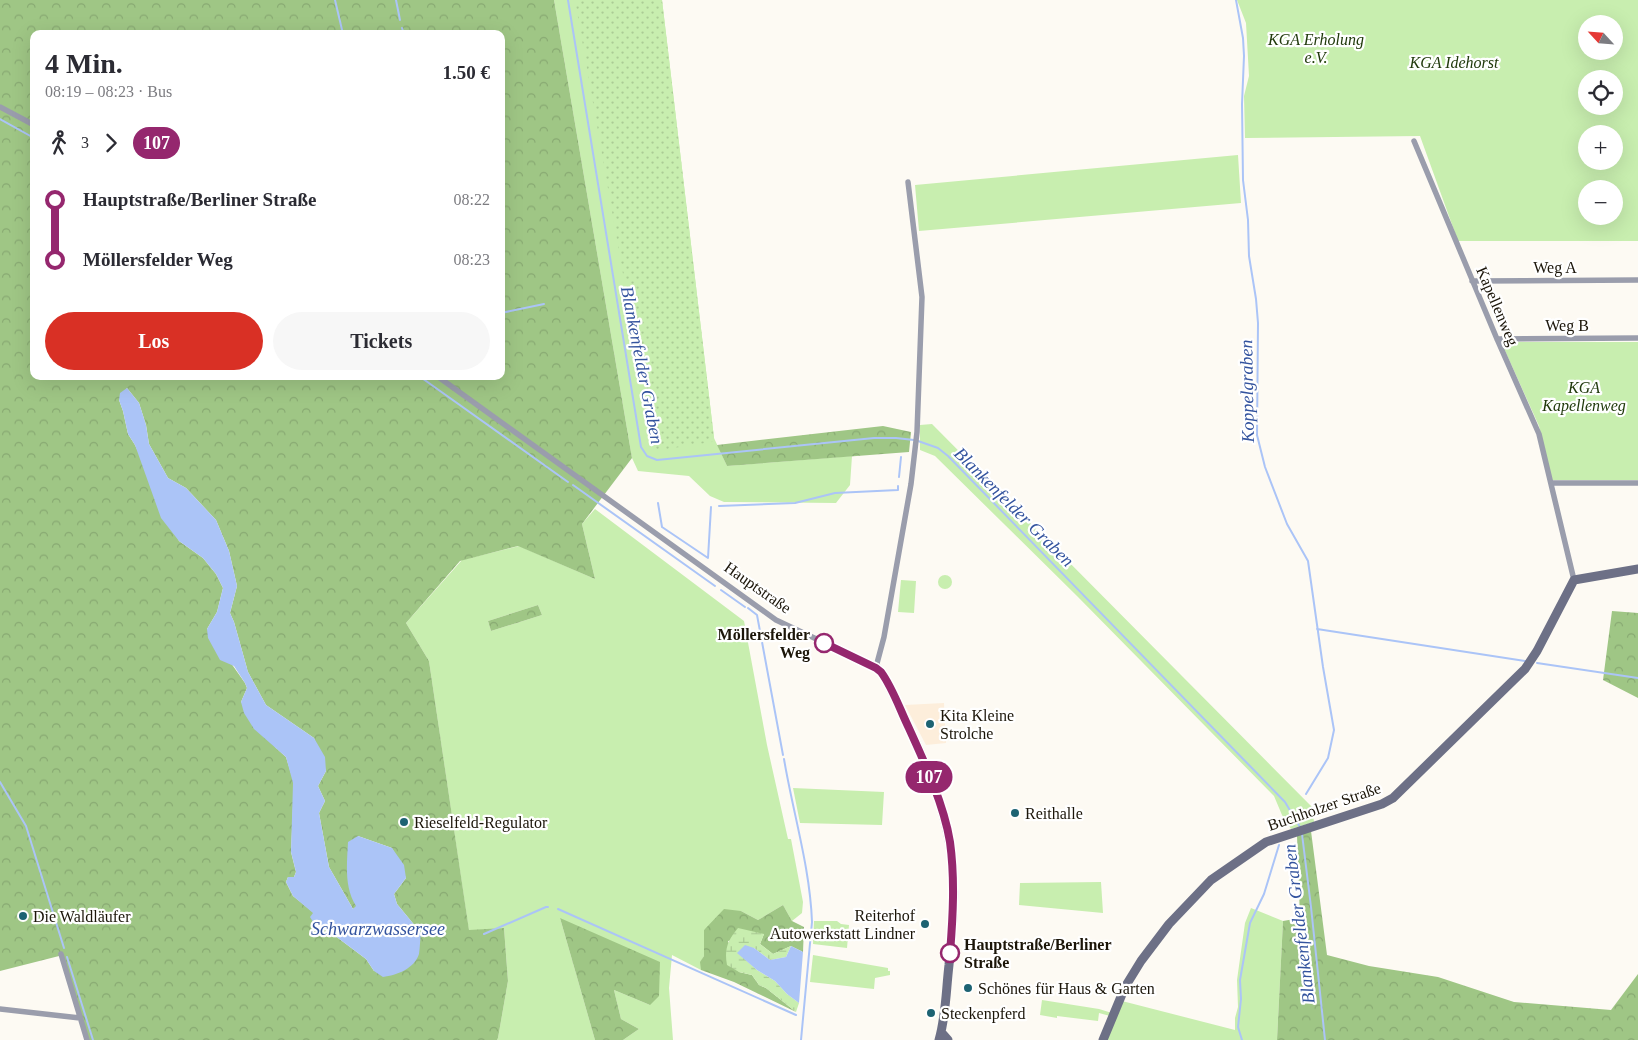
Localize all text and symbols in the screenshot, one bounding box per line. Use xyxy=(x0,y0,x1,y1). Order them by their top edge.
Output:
north arrow xyxy=(1578,15,1622,60)
map controls xyxy=(1578,15,1623,225)
park label: KGA Erholung e.V. xyxy=(1267,31,1364,66)
text: 4 Min. xyxy=(45,48,123,79)
park label: KGA Idehorst xyxy=(1408,54,1499,71)
text: 1.50 € xyxy=(443,62,490,83)
button: locate xyxy=(1578,70,1623,115)
text: 08:19 – 08:23 · Bus xyxy=(45,83,172,100)
button: + xyxy=(1578,125,1623,170)
icon: walk xyxy=(45,129,73,157)
icon: forward xyxy=(97,129,125,157)
text: 107 xyxy=(143,133,170,153)
text: 3 xyxy=(81,134,89,151)
button: − xyxy=(1578,180,1623,225)
text: Hauptstraße/Berliner Straße xyxy=(83,189,316,210)
text: 08:22 xyxy=(454,191,490,208)
text: Möllersfelder Weg xyxy=(83,249,233,270)
text: 08:23 xyxy=(454,251,490,268)
street label: Weg A xyxy=(1533,259,1577,277)
street label: Kapellenweg xyxy=(1472,264,1522,349)
water label: Blankenfelder Graben xyxy=(617,284,667,446)
button: Los xyxy=(45,312,263,370)
button: Tickets xyxy=(273,312,490,370)
street label: Weg B xyxy=(1545,317,1589,335)
water label: Koppelgraben xyxy=(1236,339,1258,444)
park label: KGA Kapellenweg xyxy=(1541,379,1626,415)
water label: Blankenfelder Graben xyxy=(950,443,1078,571)
street label: Hauptstraße xyxy=(721,558,794,617)
place label: Möllersfelder Weg xyxy=(718,626,810,662)
marker: Möllersfelder Weg xyxy=(814,633,834,653)
place label: Kita Kleine Strolche xyxy=(940,707,1014,742)
marker: Kita Kleine Strolche xyxy=(924,718,936,730)
line badge: 107 xyxy=(900,761,958,793)
text: 107 xyxy=(916,767,943,787)
street label: Buchholzer Straße xyxy=(1265,779,1383,834)
place label: Reithalle xyxy=(1025,805,1083,822)
marker: Reithalle xyxy=(1009,807,1021,819)
place label: Rieselfeld-Regulator xyxy=(414,814,548,832)
marker: Rieselfeld-Regulator xyxy=(398,816,410,828)
water label: Blankenfelder Graben xyxy=(1279,843,1319,1005)
place label: Reiterhof Autowerkstatt Lindner xyxy=(770,907,916,942)
place label: Die Waldläufer xyxy=(33,908,131,925)
marker: Die Waldläufer xyxy=(17,910,29,922)
marker: Reiterhof Autowerkstatt Lindner xyxy=(919,918,931,930)
water label: Schwarzwassersee xyxy=(311,919,445,939)
place label: Hauptstraße/Berliner Straße xyxy=(964,936,1112,971)
marker: Hauptstraße/Berliner Straße xyxy=(940,943,960,963)
place label: Schönes für Haus & Garten xyxy=(978,980,1155,997)
marker: Schönes für Haus & Garten xyxy=(962,982,974,994)
place label: Steckenpferd xyxy=(941,1005,1025,1023)
marker: Steckenpferd xyxy=(925,1007,937,1019)

